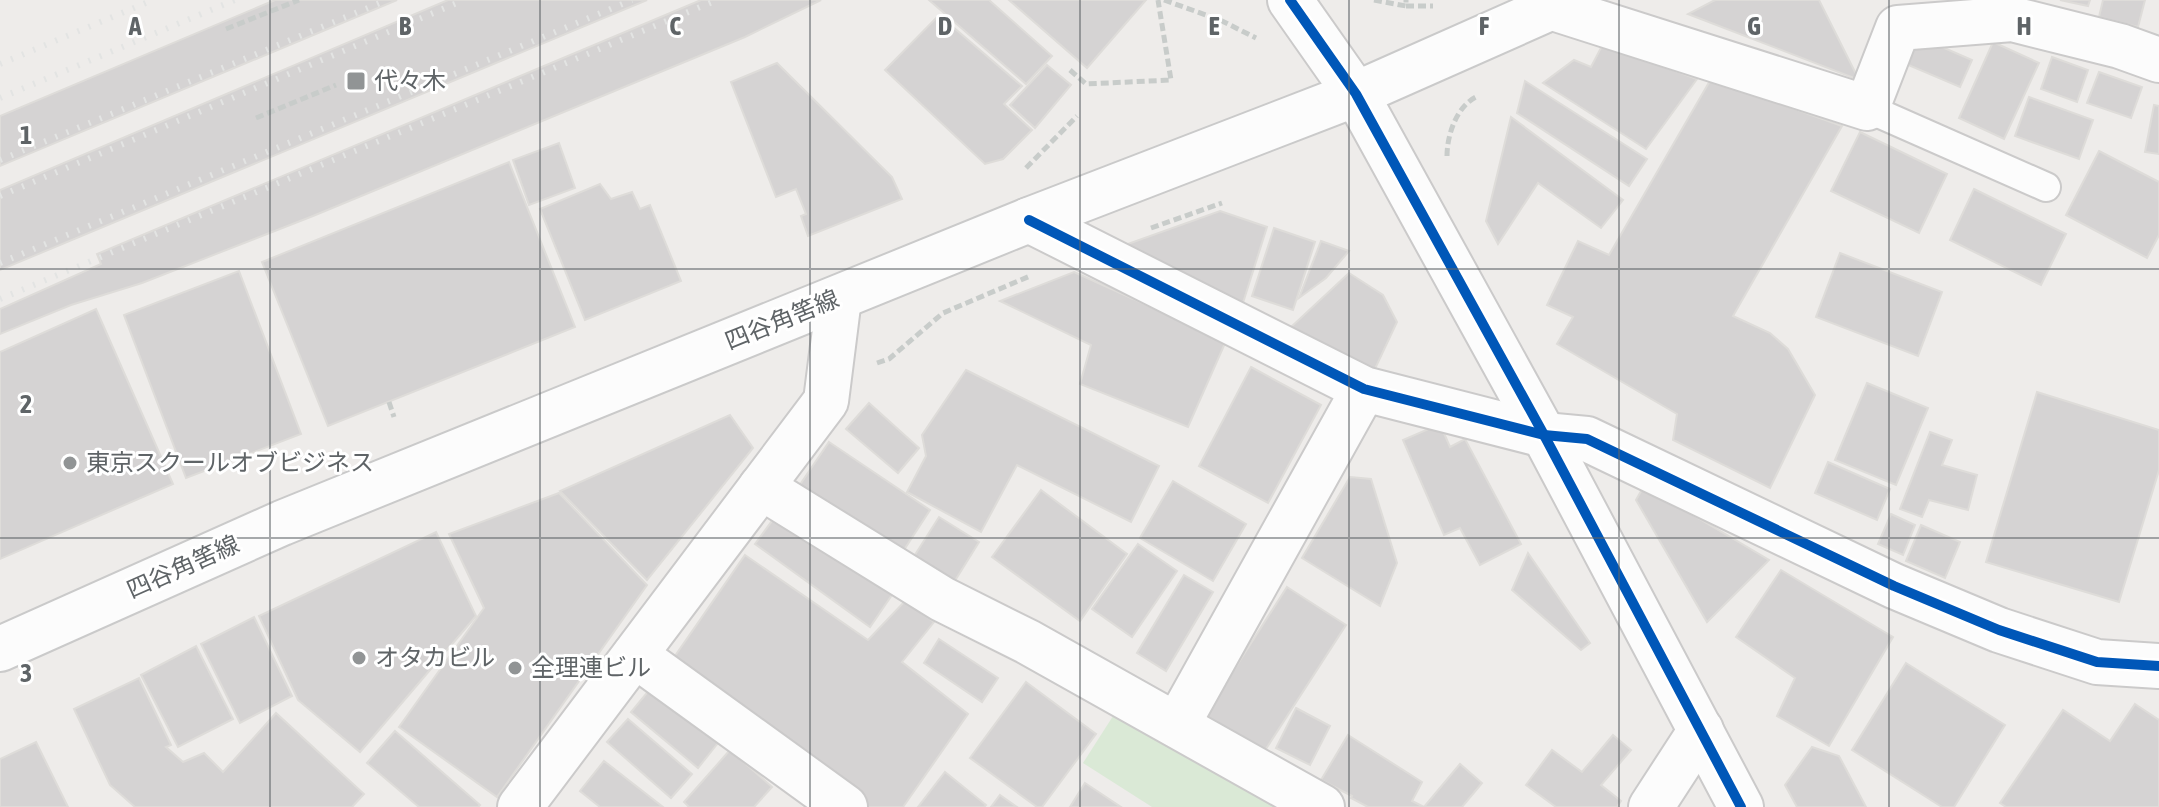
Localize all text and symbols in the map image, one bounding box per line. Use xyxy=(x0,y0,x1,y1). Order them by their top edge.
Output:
text: A xyxy=(128,11,142,41)
text: B xyxy=(399,11,412,41)
text: C xyxy=(669,11,681,41)
text: D xyxy=(938,11,952,41)
text: E xyxy=(1208,11,1220,41)
text: F xyxy=(1479,11,1490,41)
text: G xyxy=(1747,11,1761,41)
text: H xyxy=(2016,11,2032,41)
place label: 代々木 xyxy=(374,67,446,94)
marker: 代々木 xyxy=(345,70,367,92)
text: 1 xyxy=(20,120,32,150)
street label: 四谷角筈線 xyxy=(721,285,843,355)
text: 2 xyxy=(20,389,32,419)
place label: 東京スクールオブビジネス xyxy=(86,449,374,476)
marker: 東京スクールオブビジネス xyxy=(61,454,79,472)
street label: 四谷角筈線 xyxy=(122,530,243,603)
place label: オタカビル xyxy=(375,644,495,671)
marker: オタカビル xyxy=(350,649,368,667)
place label: 全理連ビル xyxy=(531,654,651,681)
text: 3 xyxy=(20,658,32,688)
marker: 全理連ビル xyxy=(506,659,524,677)

